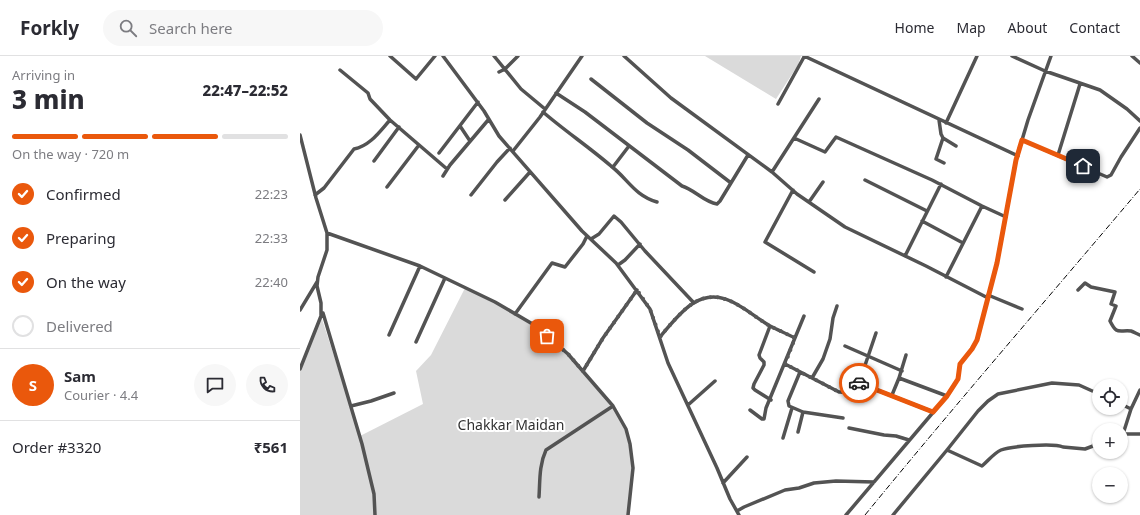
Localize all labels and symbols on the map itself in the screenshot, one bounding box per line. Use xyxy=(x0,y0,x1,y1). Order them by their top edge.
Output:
pin xyxy=(1066,149,1100,183)
pin xyxy=(530,319,564,353)
courier xyxy=(839,363,879,403)
park label: Chakkar Maidan xyxy=(458,415,564,434)

